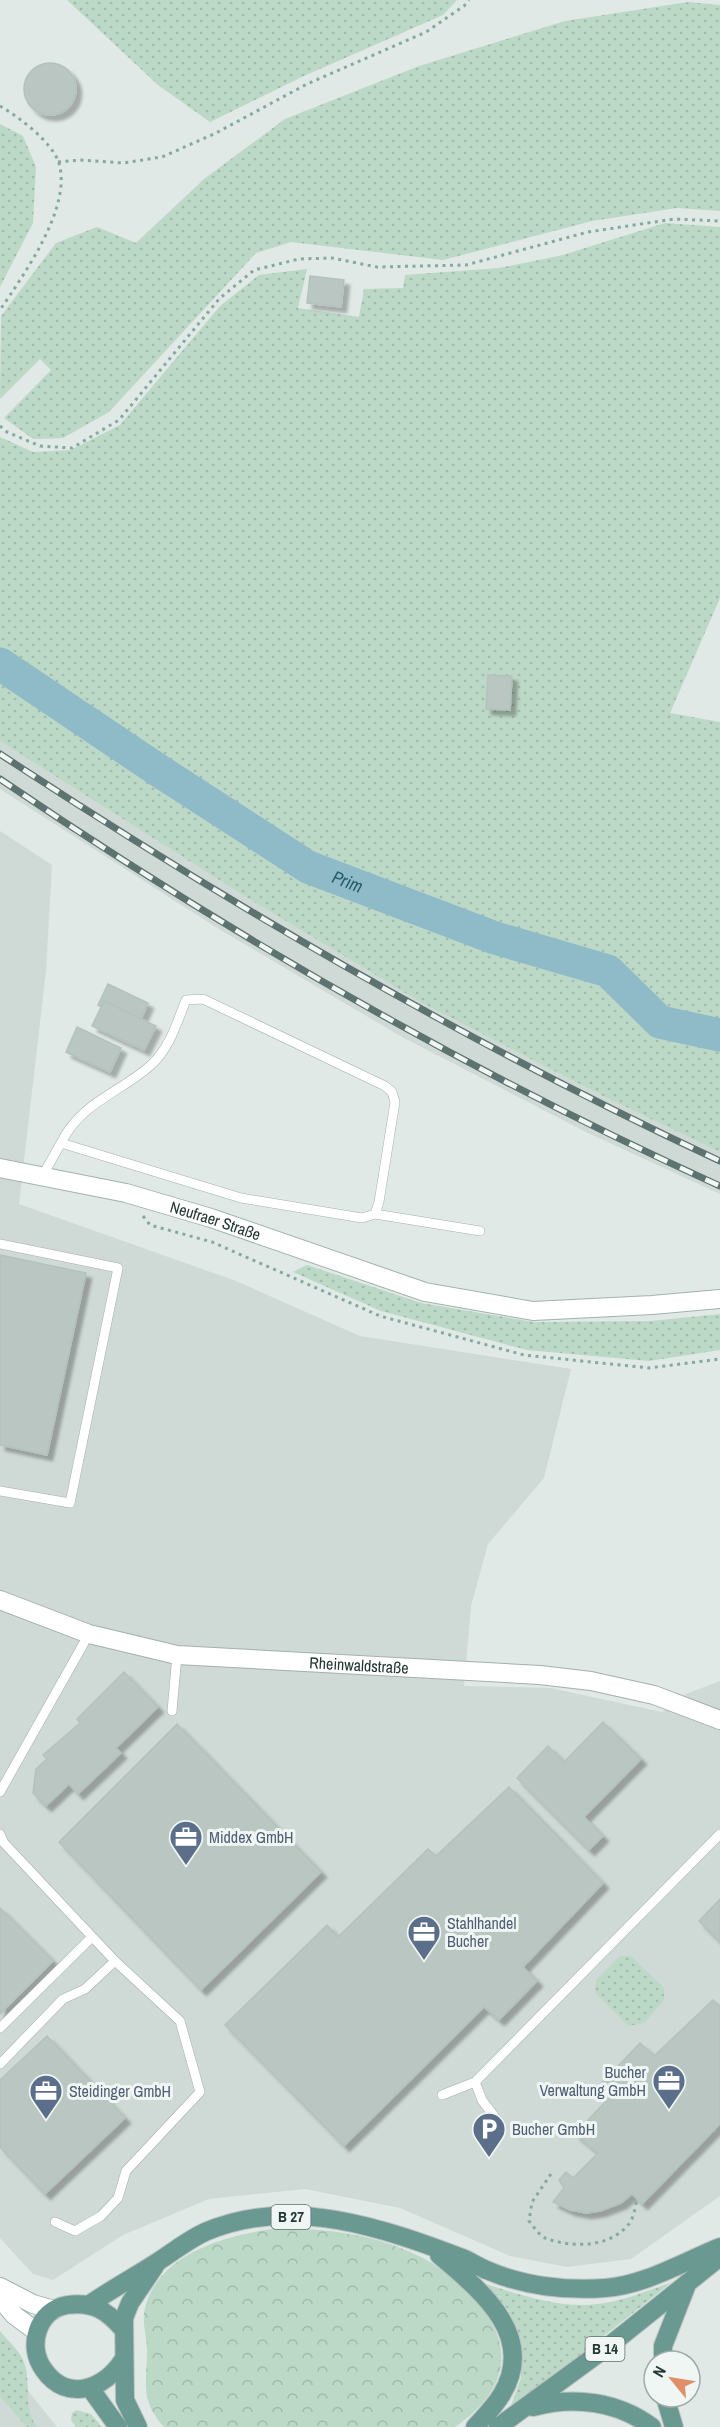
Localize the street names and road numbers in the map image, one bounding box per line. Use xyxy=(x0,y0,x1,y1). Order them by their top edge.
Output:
street label: Neufraer Straße xyxy=(167,1196,264,1245)
street label: Rheinwaldstraße xyxy=(309,1651,409,1679)
road number: B 27 xyxy=(272,2205,310,2229)
road number: B 14 xyxy=(586,2337,624,2361)

